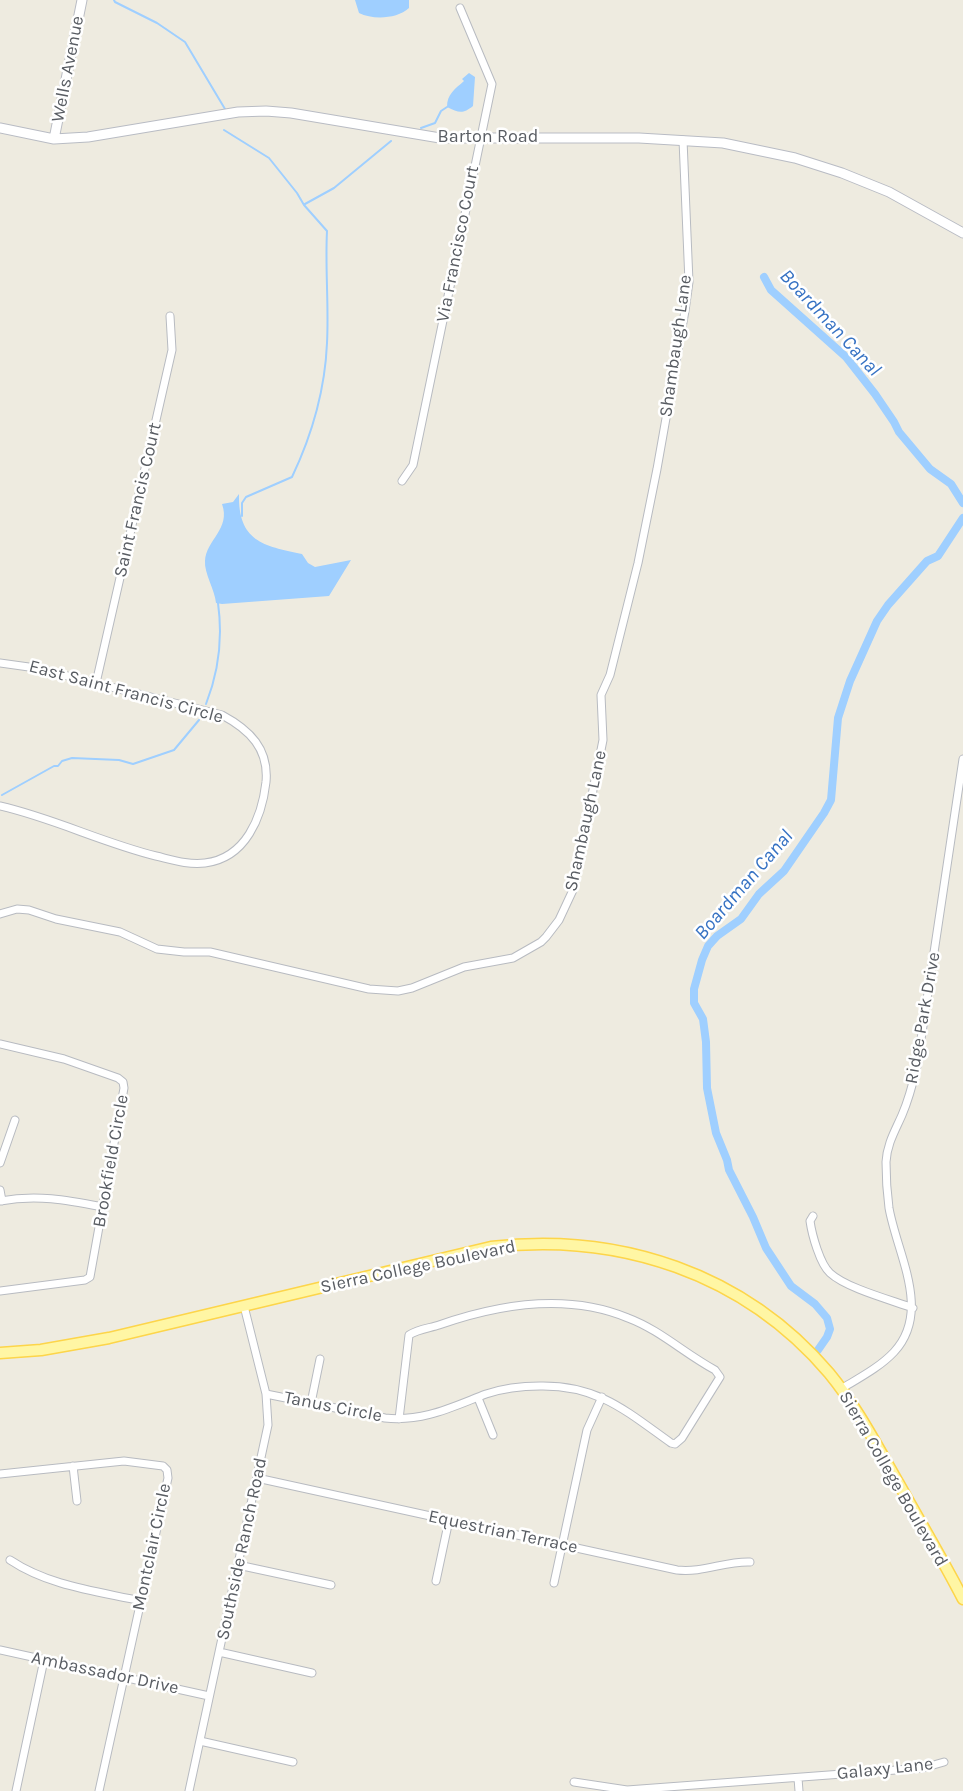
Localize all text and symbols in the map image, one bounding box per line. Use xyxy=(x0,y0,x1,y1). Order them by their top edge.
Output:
street label: Wells Avenue xyxy=(47,14,89,124)
street label: Barton Road xyxy=(438,126,538,148)
street label: Via Francisco Court xyxy=(432,164,484,324)
water label: Boardman Canal xyxy=(774,264,886,382)
street label: Shambaugh Lane xyxy=(655,273,697,419)
street label: Saint Francis Court xyxy=(110,420,166,580)
street label: East Saint Francis Circle xyxy=(27,656,225,728)
street label: Shambaugh Lane xyxy=(560,748,612,894)
water label: Boardman Canal xyxy=(690,825,798,945)
street label: Ridge Park Drive xyxy=(901,950,945,1086)
street label: Brookfield Circle xyxy=(89,1093,133,1229)
street label: Sierra College Boulevard xyxy=(318,1236,518,1298)
street label: Tanus Circle xyxy=(282,1387,384,1427)
street label: Sierra College Boulevard xyxy=(834,1387,952,1571)
street label: Southside Ranch Road xyxy=(212,1456,272,1642)
street label: Montclair Circle xyxy=(128,1481,176,1613)
street label: Equestrian Terrace xyxy=(426,1506,580,1558)
street label: Ambassador Drive xyxy=(29,1647,181,1699)
street label: Galaxy Lane xyxy=(836,1753,934,1785)

